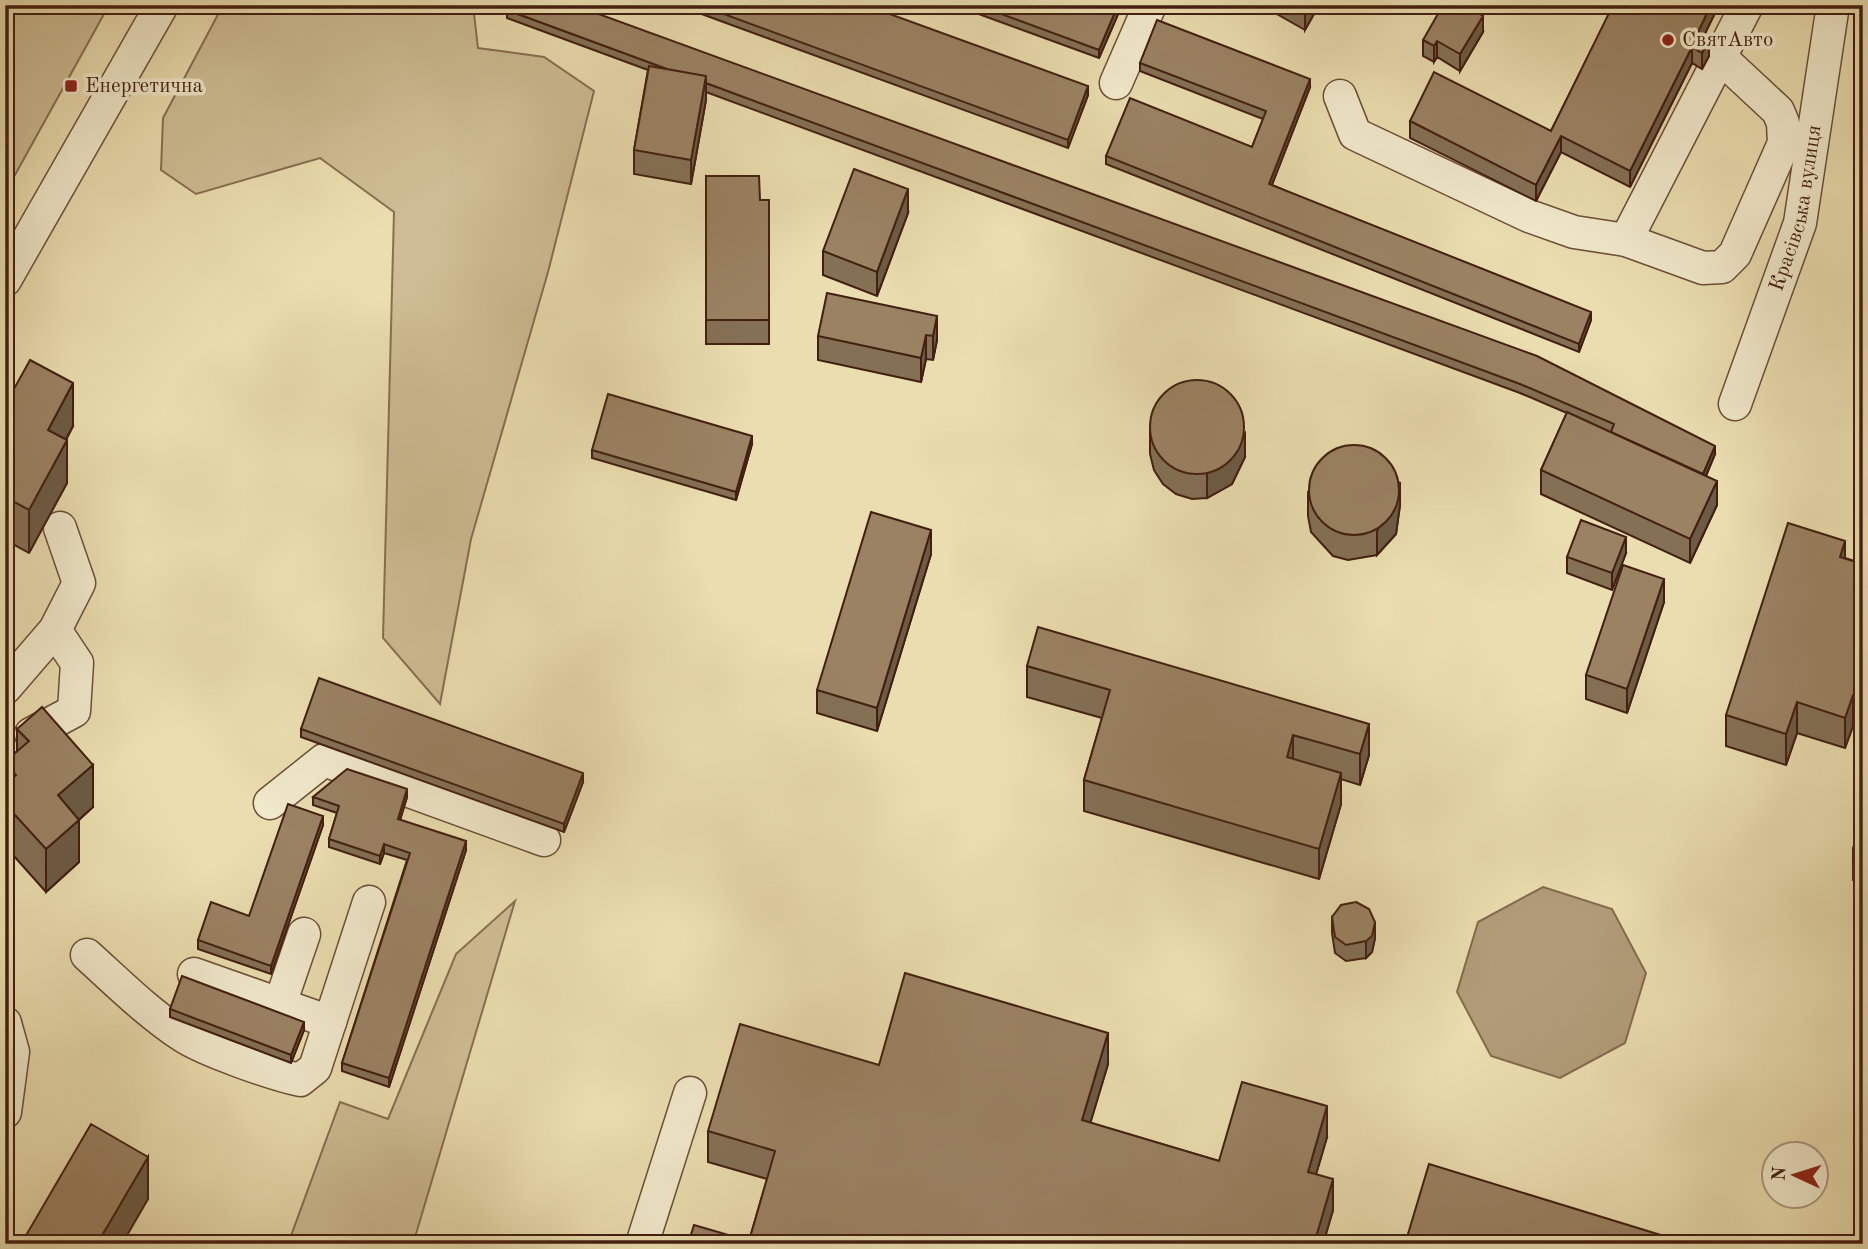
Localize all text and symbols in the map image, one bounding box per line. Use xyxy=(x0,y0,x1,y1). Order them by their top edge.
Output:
place label: СвятАвто xyxy=(1682,30,1773,51)
marker: СвятАвто xyxy=(1660,32,1676,48)
place label: Енергетична xyxy=(85,76,203,97)
marker: Енергетична xyxy=(63,78,79,94)
street label: Красівська вулиця xyxy=(1766,124,1825,294)
north arrow xyxy=(1759,1140,1829,1210)
text: N xyxy=(1771,1166,1791,1182)

